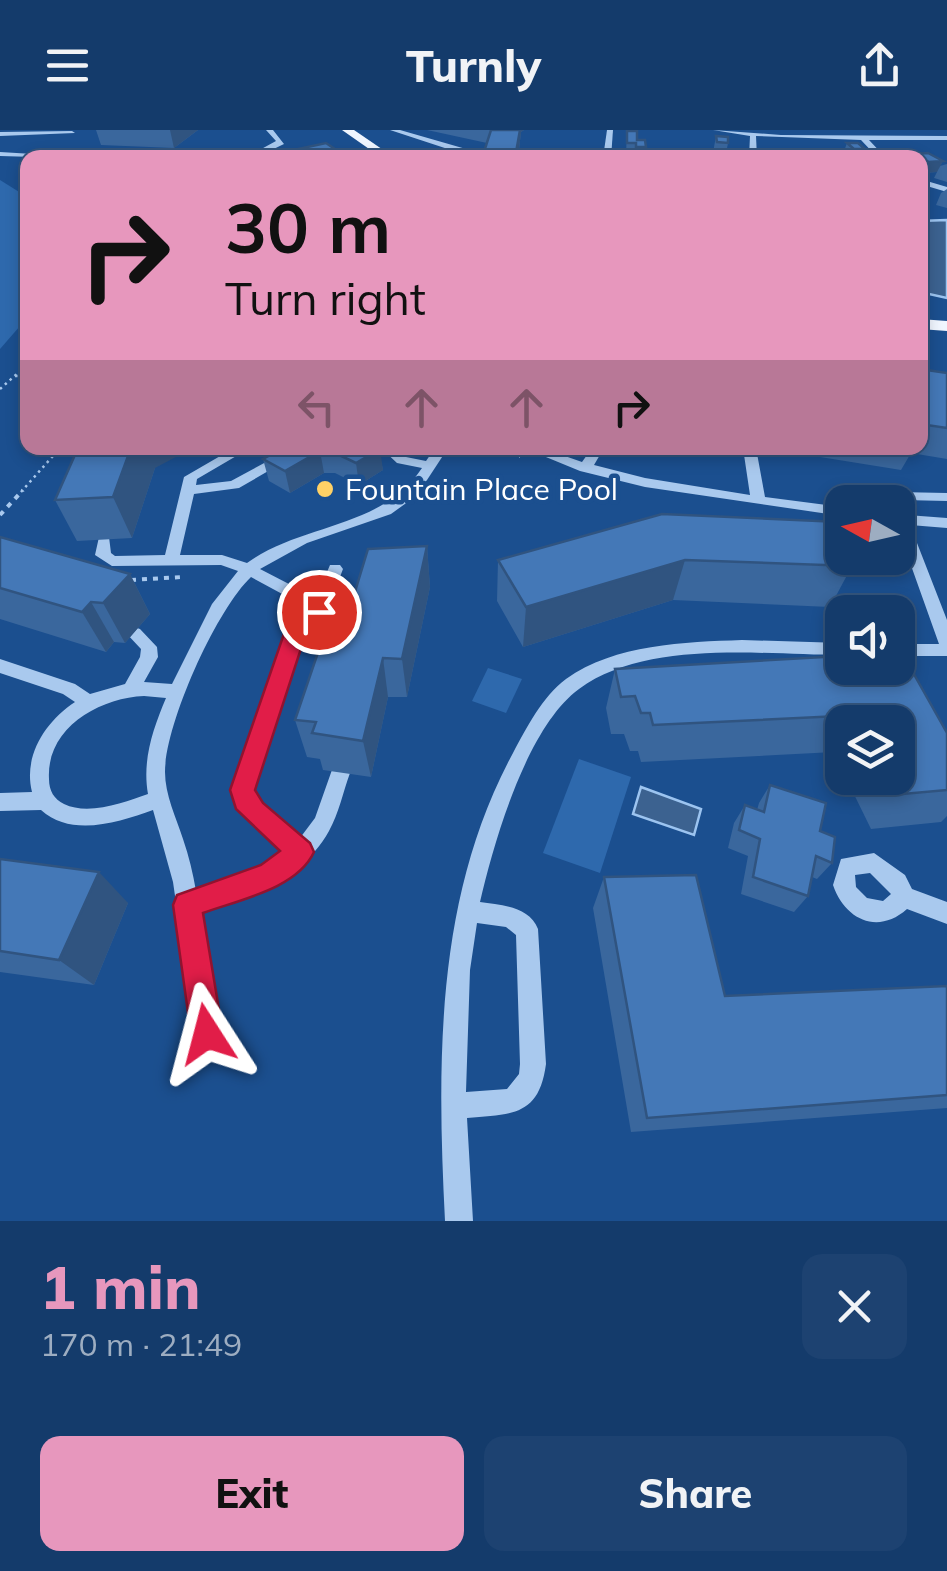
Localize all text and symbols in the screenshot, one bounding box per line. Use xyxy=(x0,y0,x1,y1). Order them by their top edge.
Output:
text: Turnly xyxy=(406,37,541,93)
icon: menu xyxy=(40,38,95,93)
icon: share xyxy=(852,38,907,93)
text: 30 m xyxy=(225,183,391,271)
icon: right xyxy=(60,190,190,320)
text: Turn right xyxy=(225,270,426,326)
icon: left xyxy=(289,380,344,435)
icon: ahead xyxy=(394,380,449,435)
icon: ahead xyxy=(499,380,554,435)
icon: right xyxy=(604,380,659,435)
place label: Fountain Place Pool xyxy=(345,470,618,508)
marker: Fountain Place Pool xyxy=(314,478,336,500)
north arrow xyxy=(825,485,915,575)
map controls xyxy=(825,485,915,795)
pin xyxy=(277,570,362,655)
icon: arrive xyxy=(292,585,347,640)
button: sound xyxy=(825,595,915,685)
button: layers xyxy=(825,705,915,795)
position arrow xyxy=(155,982,259,1086)
text: 1 min xyxy=(40,1249,201,1324)
button: close xyxy=(802,1254,907,1359)
text: 170 m · 21:49 xyxy=(40,1324,242,1364)
button: Exit xyxy=(40,1436,464,1551)
button: Share xyxy=(484,1436,907,1551)

